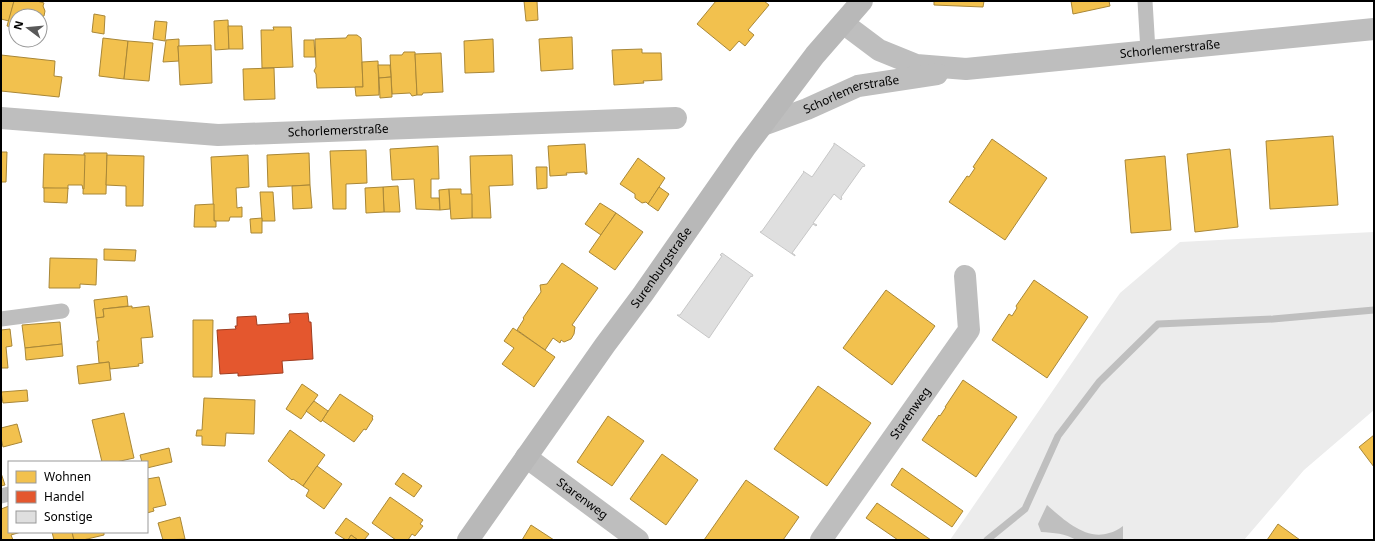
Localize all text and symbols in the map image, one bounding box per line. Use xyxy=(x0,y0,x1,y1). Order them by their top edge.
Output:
north arrow xyxy=(8,8,48,48)
text: N xyxy=(9,19,26,31)
street label: Schorlemerstraße xyxy=(1119,35,1221,62)
street label: Schorlemerstraße xyxy=(800,71,901,118)
street label: Schorlemerstraße xyxy=(288,120,389,140)
street label: Surenburgstraße xyxy=(626,223,696,311)
street label: Starenweg xyxy=(886,384,934,443)
legend xyxy=(8,461,148,533)
text: Wohnen xyxy=(44,468,91,485)
street label: Starenweg xyxy=(553,474,612,523)
text: Handel xyxy=(44,488,84,505)
text: Sonstige xyxy=(44,508,93,525)

